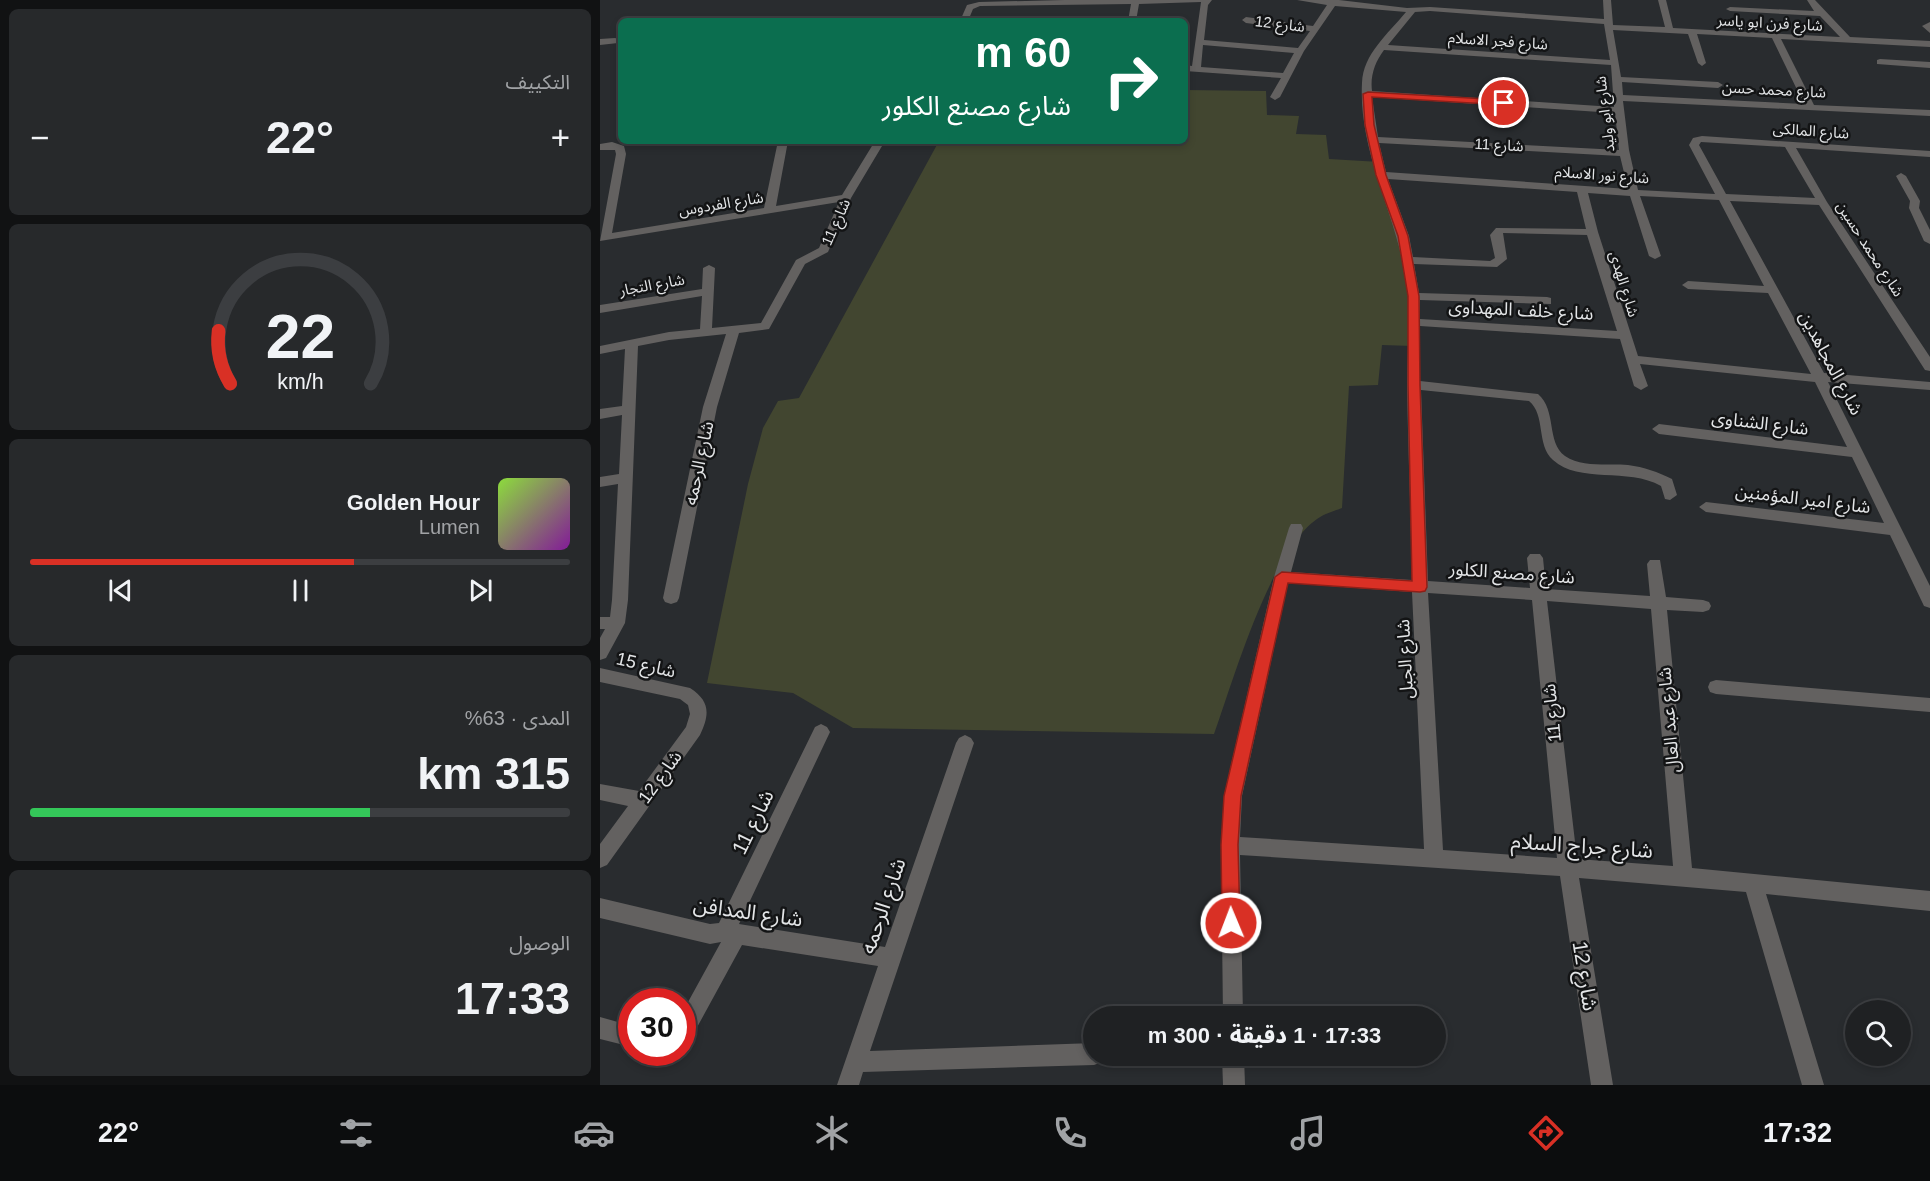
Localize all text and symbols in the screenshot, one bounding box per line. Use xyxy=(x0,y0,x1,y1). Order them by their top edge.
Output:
street label: شارع فرن ابو ياسر xyxy=(1715,11,1824,38)
street label: شارع 12 xyxy=(1254,12,1306,39)
text: 60 m xyxy=(975,29,1071,76)
street label: شارع فجر الاسلام xyxy=(1447,29,1549,56)
icon: right xyxy=(1092,42,1170,120)
text: التكييف xyxy=(506,71,570,93)
street label: شارع ابو وليد xyxy=(1591,74,1622,153)
pin xyxy=(1478,77,1529,128)
street label: شارع محمد حسن xyxy=(1721,78,1827,105)
icon: arrive xyxy=(1487,86,1520,119)
text: شارع مصنع الكلور xyxy=(882,91,1071,121)
text: 22° xyxy=(266,112,334,163)
text: − xyxy=(30,119,49,156)
text: + xyxy=(551,119,570,156)
street label: شارع المالكى xyxy=(1772,119,1850,146)
street label: شارع 11 xyxy=(1474,135,1524,158)
street label: شارع نور الاسلام xyxy=(1554,163,1650,190)
street label: شارع الفردوس xyxy=(677,188,765,223)
street label: شارع 11 xyxy=(818,196,857,249)
street label: شارع محمد حسين xyxy=(1830,198,1908,302)
street label: شارع الهدى xyxy=(1603,249,1643,320)
street label: شارع التجار xyxy=(617,270,687,303)
street label: شارع خلف المهداوى xyxy=(1448,296,1594,328)
text: 22 xyxy=(265,302,335,371)
street label: شارع المجاهدين xyxy=(1792,308,1867,420)
text: km/h xyxy=(277,371,323,395)
street label: شارع الشناوى xyxy=(1710,407,1810,443)
street label: شارع الرحمه xyxy=(680,419,722,508)
street label: شارع امير المؤمنين xyxy=(1734,481,1872,521)
text: Golden Hour xyxy=(347,490,480,515)
text: Lumen xyxy=(419,516,480,538)
street label: شارع مصنع الكلور xyxy=(1447,559,1576,591)
icon: previous xyxy=(104,574,137,607)
icon: pause xyxy=(284,574,317,607)
icon: next xyxy=(464,574,497,607)
street label: شارع الجبل xyxy=(1393,618,1421,699)
street label: شارع 15 xyxy=(614,648,678,685)
street label: شارع عبد العال xyxy=(1654,666,1688,774)
street label: شارع 11 xyxy=(1539,682,1569,743)
text: المدى · 63% xyxy=(465,707,570,729)
street label: شارع 12 xyxy=(634,747,689,810)
text: 315 km xyxy=(417,748,570,799)
street label: شارع 11 xyxy=(727,786,782,859)
street label: شارع جراج السلام xyxy=(1510,829,1654,867)
street label: شارع الرحمه xyxy=(855,855,913,958)
position arrow xyxy=(1199,891,1263,955)
street label: شارع المدافن xyxy=(691,892,804,935)
text: الوصول xyxy=(509,932,570,954)
street label: شارع 12 xyxy=(1565,939,1602,1013)
text: 17:33 xyxy=(455,973,570,1024)
speed limit sign: 30 xyxy=(618,988,696,1066)
map controls xyxy=(1845,1000,1911,1066)
button: search xyxy=(1845,1000,1911,1066)
text: 17:33 · 1 دقيقة · 300 m xyxy=(1148,1023,1381,1048)
icon: filters xyxy=(335,1112,377,1154)
icon: car xyxy=(573,1112,615,1154)
icon: climate xyxy=(811,1112,853,1154)
icon: phone xyxy=(1049,1112,1091,1154)
icon: music xyxy=(1287,1112,1329,1154)
icon: directions xyxy=(1525,1112,1567,1154)
text: 22° xyxy=(98,1118,139,1148)
text: 17:32 xyxy=(1763,1118,1832,1148)

